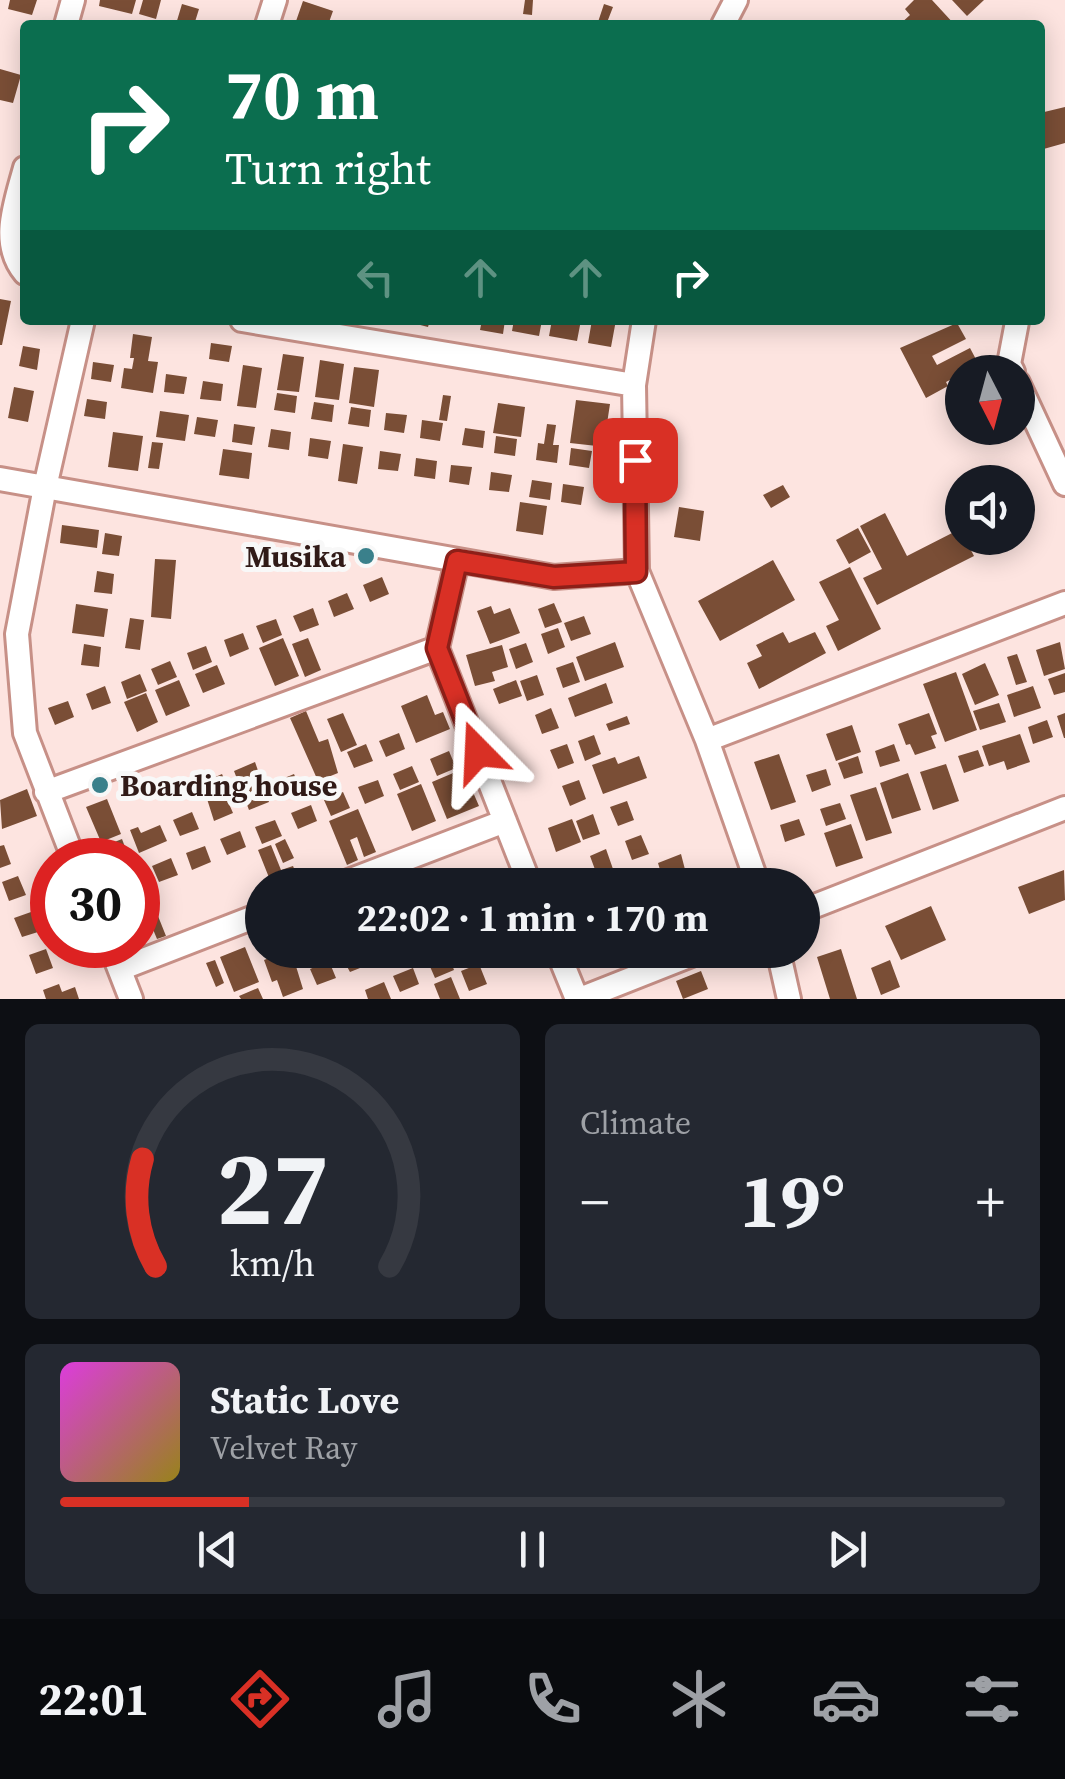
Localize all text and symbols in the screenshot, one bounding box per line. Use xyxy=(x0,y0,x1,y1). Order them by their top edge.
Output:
text: 70 m xyxy=(225,46,379,142)
icon: right xyxy=(60,60,190,190)
text: Turn right xyxy=(225,137,431,199)
icon: left xyxy=(348,250,403,305)
icon: ahead xyxy=(453,250,508,305)
icon: ahead xyxy=(558,250,613,305)
icon: right xyxy=(663,250,718,305)
north arrow xyxy=(945,355,1035,445)
map controls xyxy=(945,355,1035,555)
pin xyxy=(593,418,678,503)
icon: arrive xyxy=(608,433,663,488)
button: sound xyxy=(945,465,1035,555)
place label: Musika xyxy=(245,536,347,577)
marker: Musika xyxy=(355,545,377,567)
position arrow xyxy=(426,700,530,804)
place label: Boarding house xyxy=(120,765,337,806)
marker: Boarding house xyxy=(89,774,111,796)
speed limit sign: 30 xyxy=(30,838,160,968)
text: 22:02 · 1 min · 170 m xyxy=(356,892,709,944)
text: Climate xyxy=(580,1101,691,1145)
text: 27 xyxy=(216,1116,329,1259)
text: 19° xyxy=(740,1149,845,1252)
text: − xyxy=(580,1164,609,1239)
text: + xyxy=(976,1164,1005,1239)
text: km/h xyxy=(230,1239,315,1288)
text: Static Love xyxy=(210,1374,399,1426)
text: Velvet Ray xyxy=(210,1426,357,1470)
icon: previous xyxy=(190,1522,245,1577)
icon: pause xyxy=(505,1522,560,1577)
icon: next xyxy=(820,1522,875,1577)
icon: directions xyxy=(225,1664,295,1734)
icon: music xyxy=(372,1664,442,1734)
icon: phone xyxy=(518,1664,588,1734)
icon: climate xyxy=(664,1664,734,1734)
icon: car xyxy=(811,1664,881,1734)
icon: filters xyxy=(957,1664,1027,1734)
text: 22:01 xyxy=(38,1668,149,1730)

